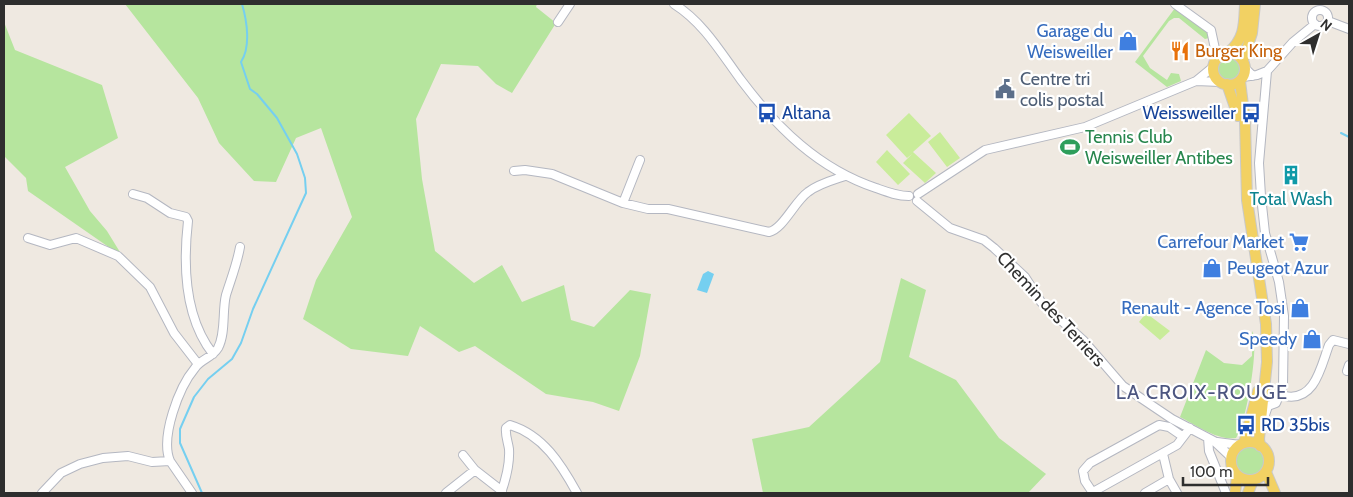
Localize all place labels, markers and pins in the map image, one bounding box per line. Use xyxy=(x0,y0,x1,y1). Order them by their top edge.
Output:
place label: Garage du Weisweiller xyxy=(1027,20,1113,63)
shop icon: Garage du Weisweiller xyxy=(1117,30,1139,52)
restaurant icon: Burger King xyxy=(1169,40,1191,62)
place label: Burger King xyxy=(1195,40,1283,62)
place label: Centre tri colis postal xyxy=(1020,68,1105,111)
public building icon: Centre tri colis postal xyxy=(994,78,1016,100)
bus stop icon: Altana xyxy=(756,102,778,124)
place label: Altana xyxy=(782,102,831,124)
place label: Weissweiller xyxy=(1142,102,1236,124)
bus stop icon: Weissweiller xyxy=(1240,102,1262,124)
place label: Tennis Club Weisweiller Antibes xyxy=(1085,126,1233,169)
sports icon: Tennis Club Weisweiller Antibes xyxy=(1059,136,1081,158)
building icon: Total Wash xyxy=(1280,164,1302,186)
place label: Total Wash xyxy=(1249,188,1333,210)
place label: Carrefour Market xyxy=(1157,231,1284,253)
supermarket icon: Carrefour Market xyxy=(1288,231,1310,253)
shop icon: Peugeot Azur xyxy=(1201,257,1223,279)
place label: Peugeot Azur xyxy=(1227,257,1329,279)
place label: Renault - Agence Tosi xyxy=(1121,297,1285,319)
shop icon: Renault - Agence Tosi xyxy=(1289,297,1311,319)
place label: Speedy xyxy=(1239,328,1297,350)
shop icon: Speedy xyxy=(1301,328,1323,350)
bus stop icon: RD 35bis xyxy=(1235,414,1257,436)
place label: RD 35bis xyxy=(1261,414,1330,436)

